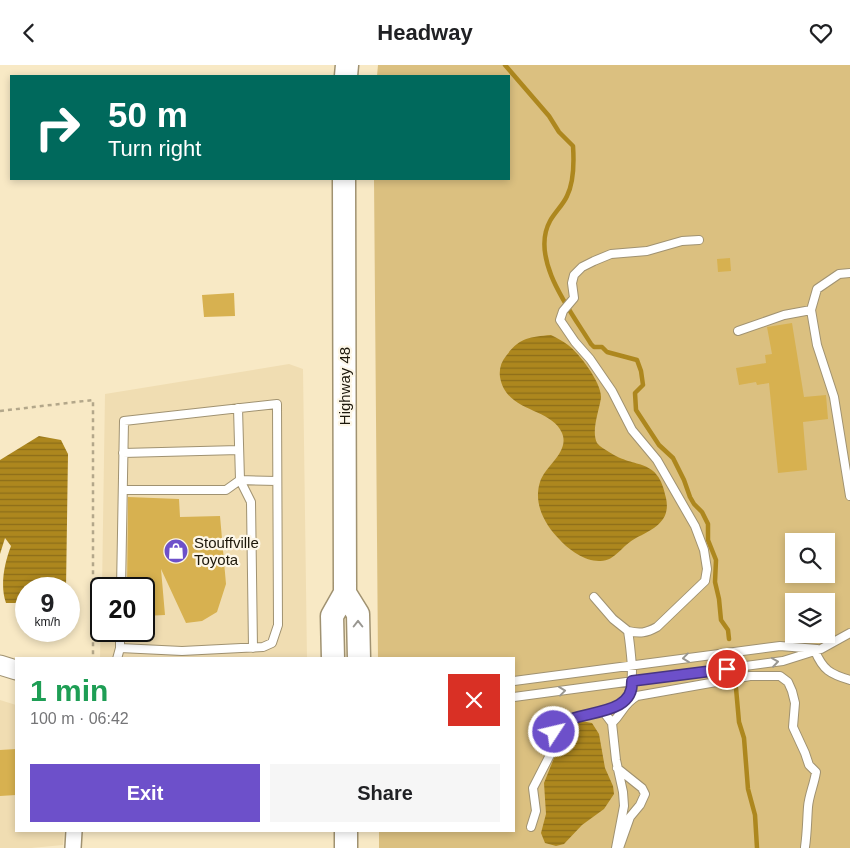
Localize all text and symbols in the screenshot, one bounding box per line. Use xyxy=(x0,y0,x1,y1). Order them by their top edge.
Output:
icon: back xyxy=(15,19,43,47)
icon: heart xyxy=(807,19,835,47)
text: Headway xyxy=(377,20,473,45)
icon: right xyxy=(25,95,90,160)
text: 50 m xyxy=(108,95,188,134)
text: Turn right xyxy=(108,136,201,161)
street label: Highway 48 xyxy=(336,347,353,425)
map controls xyxy=(785,533,835,643)
button: search xyxy=(785,533,835,583)
place label: Stouffville Toyota xyxy=(194,534,259,568)
shop icon: Stouffville Toyota xyxy=(163,538,189,564)
speed limit sign: 20 xyxy=(90,577,155,642)
text: 9 xyxy=(41,589,54,617)
button: layers xyxy=(785,593,835,643)
text: km/h xyxy=(34,615,61,629)
one-way arrow xyxy=(353,620,363,628)
pin xyxy=(706,648,748,690)
one-way arrow xyxy=(682,652,690,663)
icon: arrive xyxy=(713,655,741,683)
one-way arrow xyxy=(772,657,780,668)
text: 1 min xyxy=(30,674,108,707)
button: close xyxy=(448,674,500,726)
one-way arrow xyxy=(558,686,566,696)
position arrow xyxy=(527,705,579,757)
text: 100 m · 06:42 xyxy=(30,710,129,727)
button: Exit xyxy=(30,764,260,822)
button: Share xyxy=(270,764,500,822)

